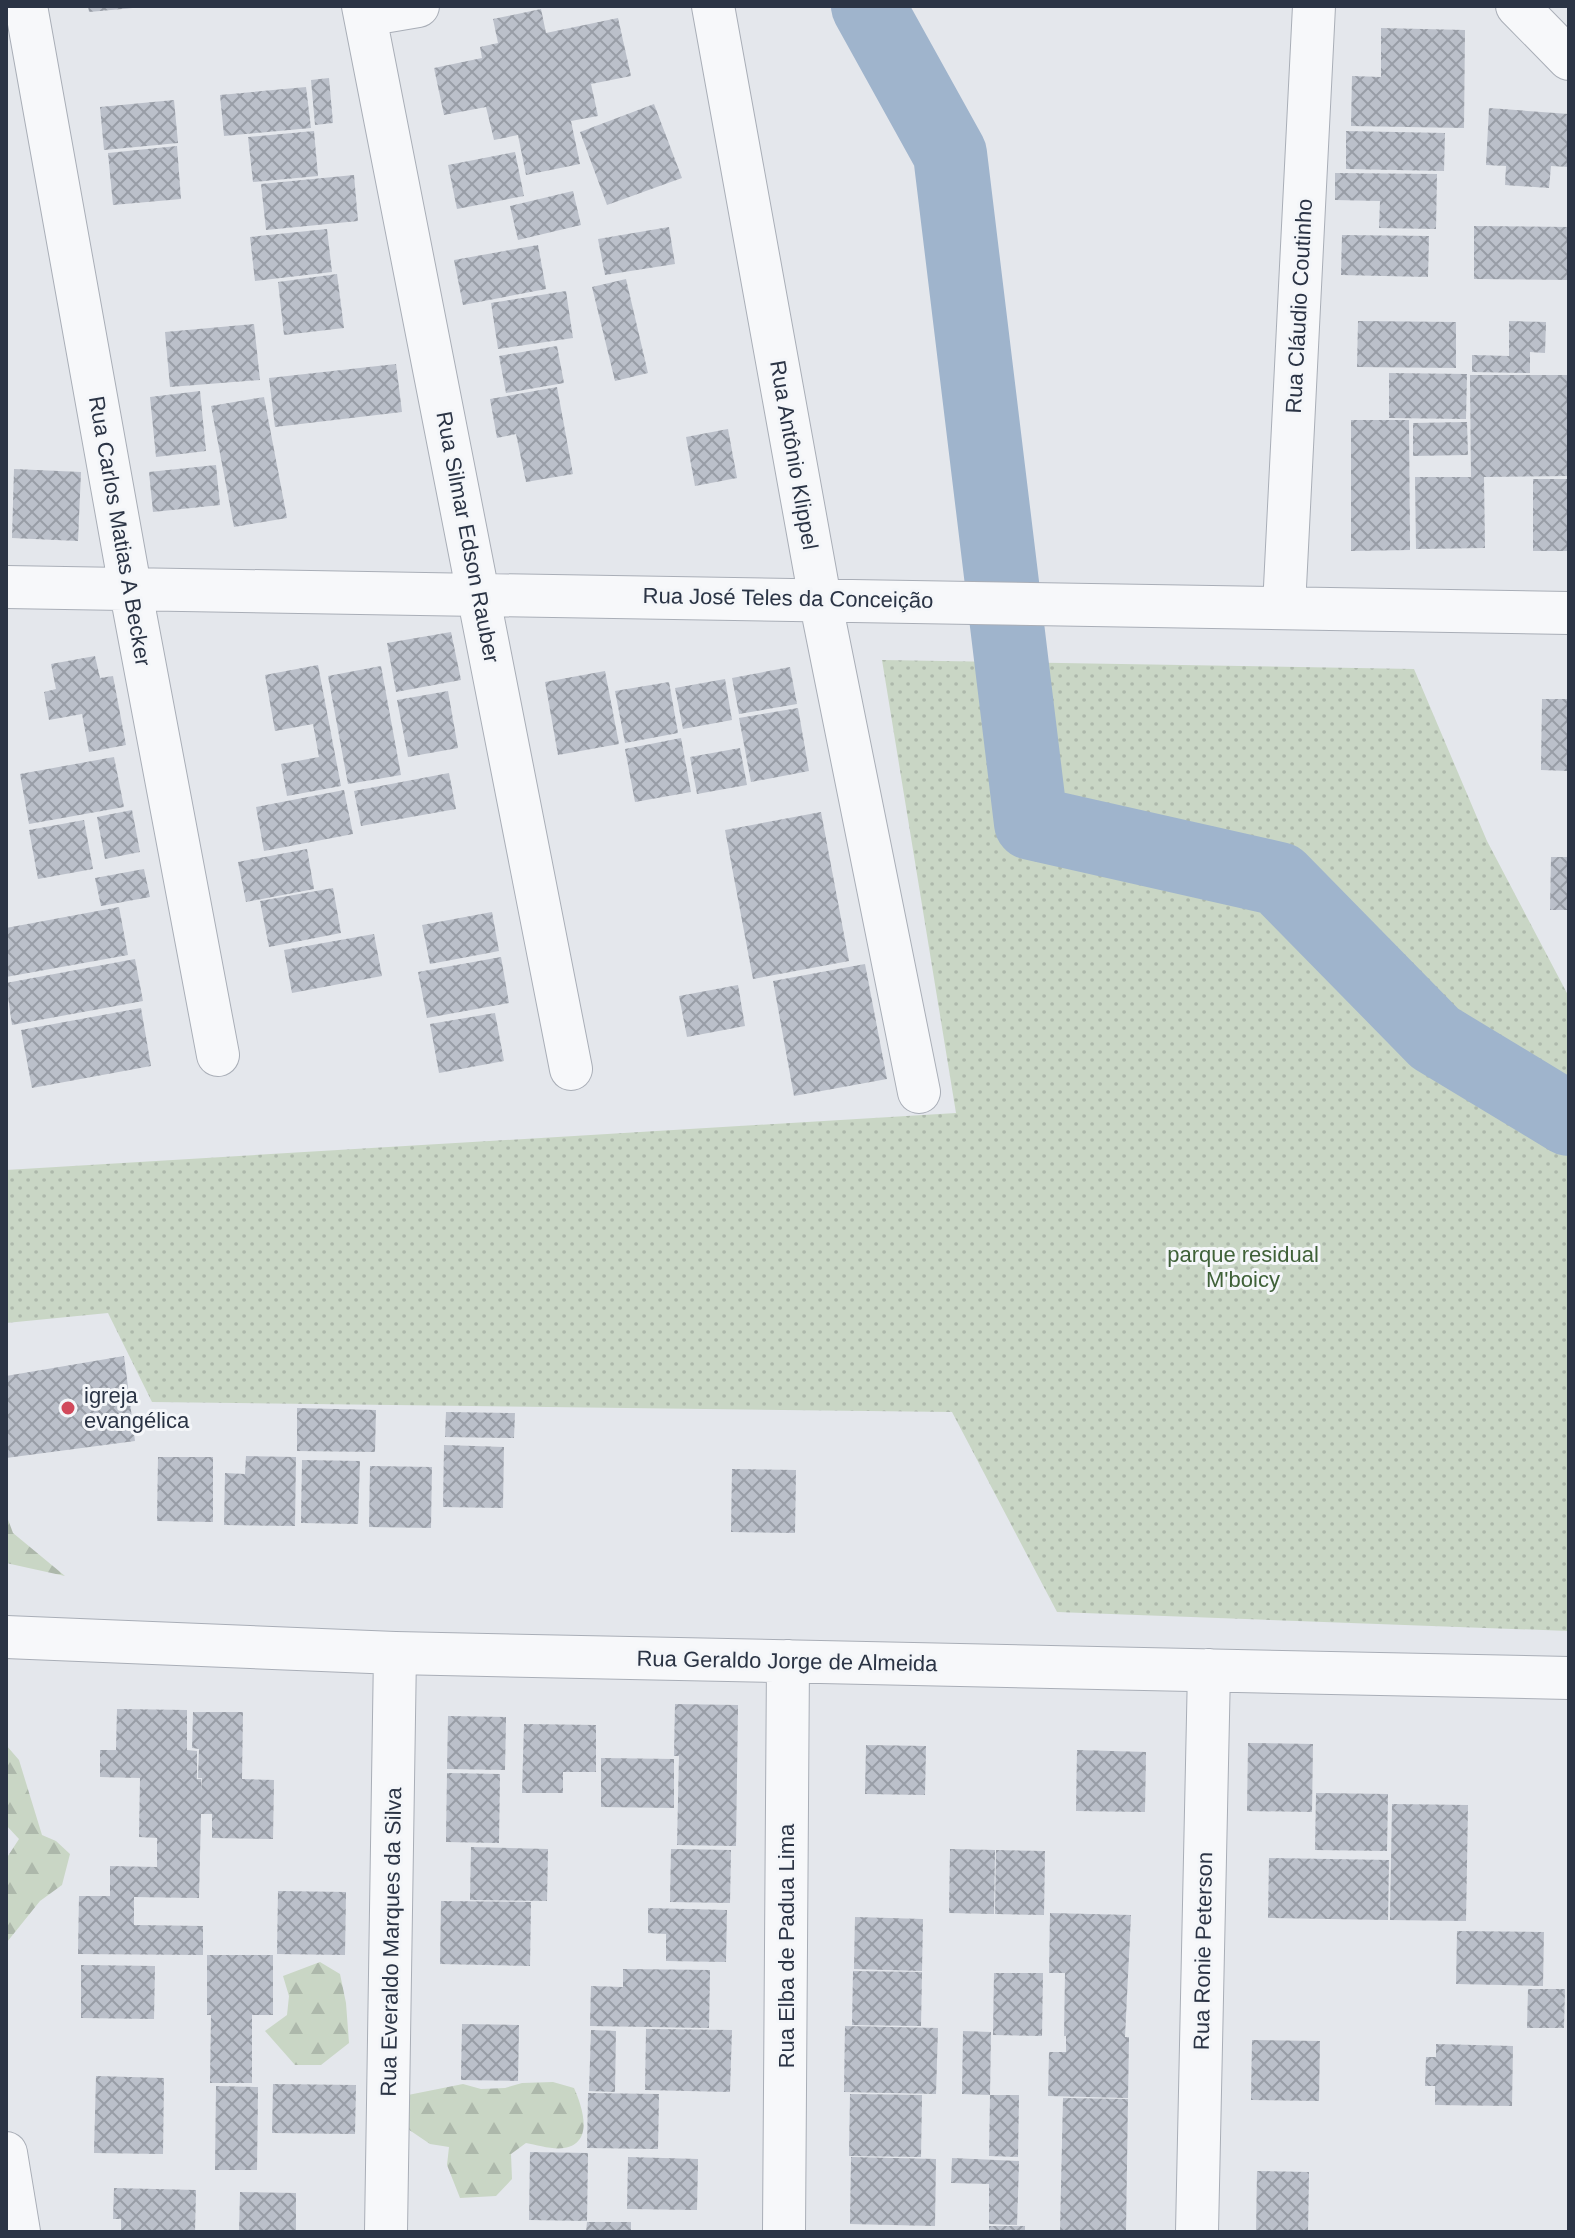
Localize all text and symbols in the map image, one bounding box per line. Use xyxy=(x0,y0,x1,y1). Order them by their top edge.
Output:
street label: Rua Cláudio Coutinho xyxy=(1281,198,1317,414)
street label: Rua Antônio Klippel xyxy=(765,358,823,552)
street label: Rua Carlos Matias A Becker xyxy=(84,394,156,668)
street label: Rua Silmar Edson Rauber xyxy=(431,409,505,665)
street label: Rua José Teles da Conceição xyxy=(642,583,934,613)
park label: parque residual M'boicy xyxy=(1167,1242,1319,1292)
place label: igreja evangélica xyxy=(84,1383,190,1433)
marker: igreja evangélica xyxy=(59,1399,77,1417)
street label: Rua Geraldo Jorge de Almeida xyxy=(636,1646,938,1676)
street label: Rua Everaldo Marques da Silva xyxy=(376,1786,406,2097)
street label: Rua Elba de Padua Lima xyxy=(774,1823,799,2068)
street label: Rua Ronie Peterson xyxy=(1189,1852,1217,2050)

